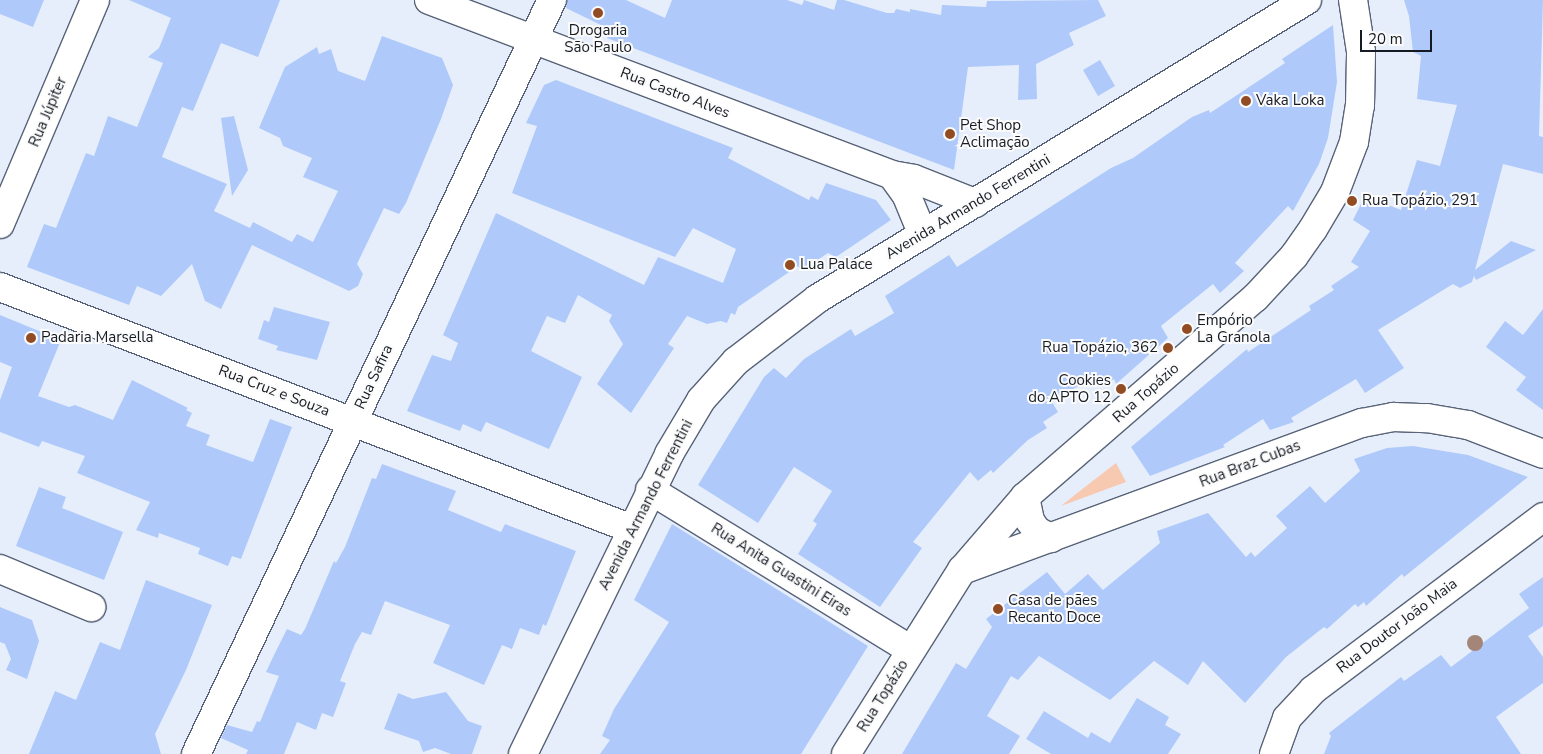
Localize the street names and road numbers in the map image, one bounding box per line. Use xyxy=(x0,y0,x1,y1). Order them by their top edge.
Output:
street label: Rua Castro Alves xyxy=(618,64,732,122)
street label: Rua Júpiter xyxy=(25,74,71,150)
street label: Avenida Armando Ferrentini xyxy=(882,151,1054,263)
street label: Rua Safira xyxy=(351,342,397,412)
street label: Rua Topázio xyxy=(1109,359,1183,427)
street label: Rua Cruz e Souza xyxy=(216,362,332,420)
street label: Avenida Armando Ferrentini xyxy=(595,417,697,593)
street label: Rua Braz Cubas xyxy=(1197,436,1303,492)
street label: Rua Anita Guastini Eiras xyxy=(708,519,854,621)
street label: Rua Doutor João Maia xyxy=(1333,575,1461,677)
street label: Rua Topázio xyxy=(854,656,912,736)

